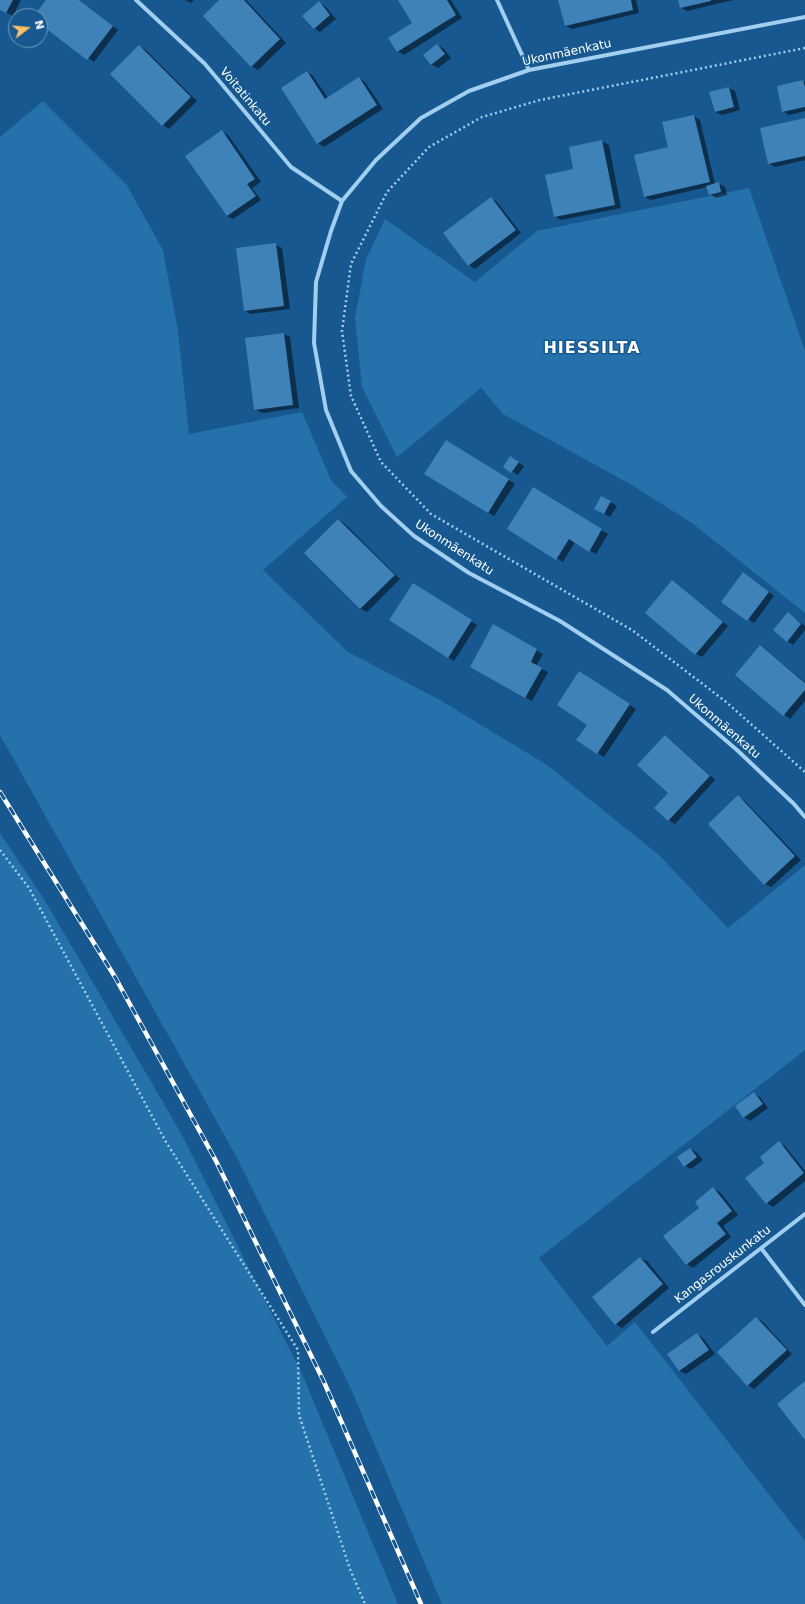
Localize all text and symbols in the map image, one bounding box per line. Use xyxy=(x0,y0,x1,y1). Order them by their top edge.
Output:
north arrow xyxy=(8,8,48,48)
text: N xyxy=(32,19,47,31)
street label: Ukonmäenkatu xyxy=(521,37,613,69)
street label: Voitatinkatu xyxy=(216,65,274,129)
district label: HIESSILTA xyxy=(543,339,641,359)
street label: Ukonmäenkatu xyxy=(412,517,496,579)
street label: Ukonmäenkatu xyxy=(685,692,763,762)
street label: Kangasrouskunkatu xyxy=(672,1223,774,1307)

